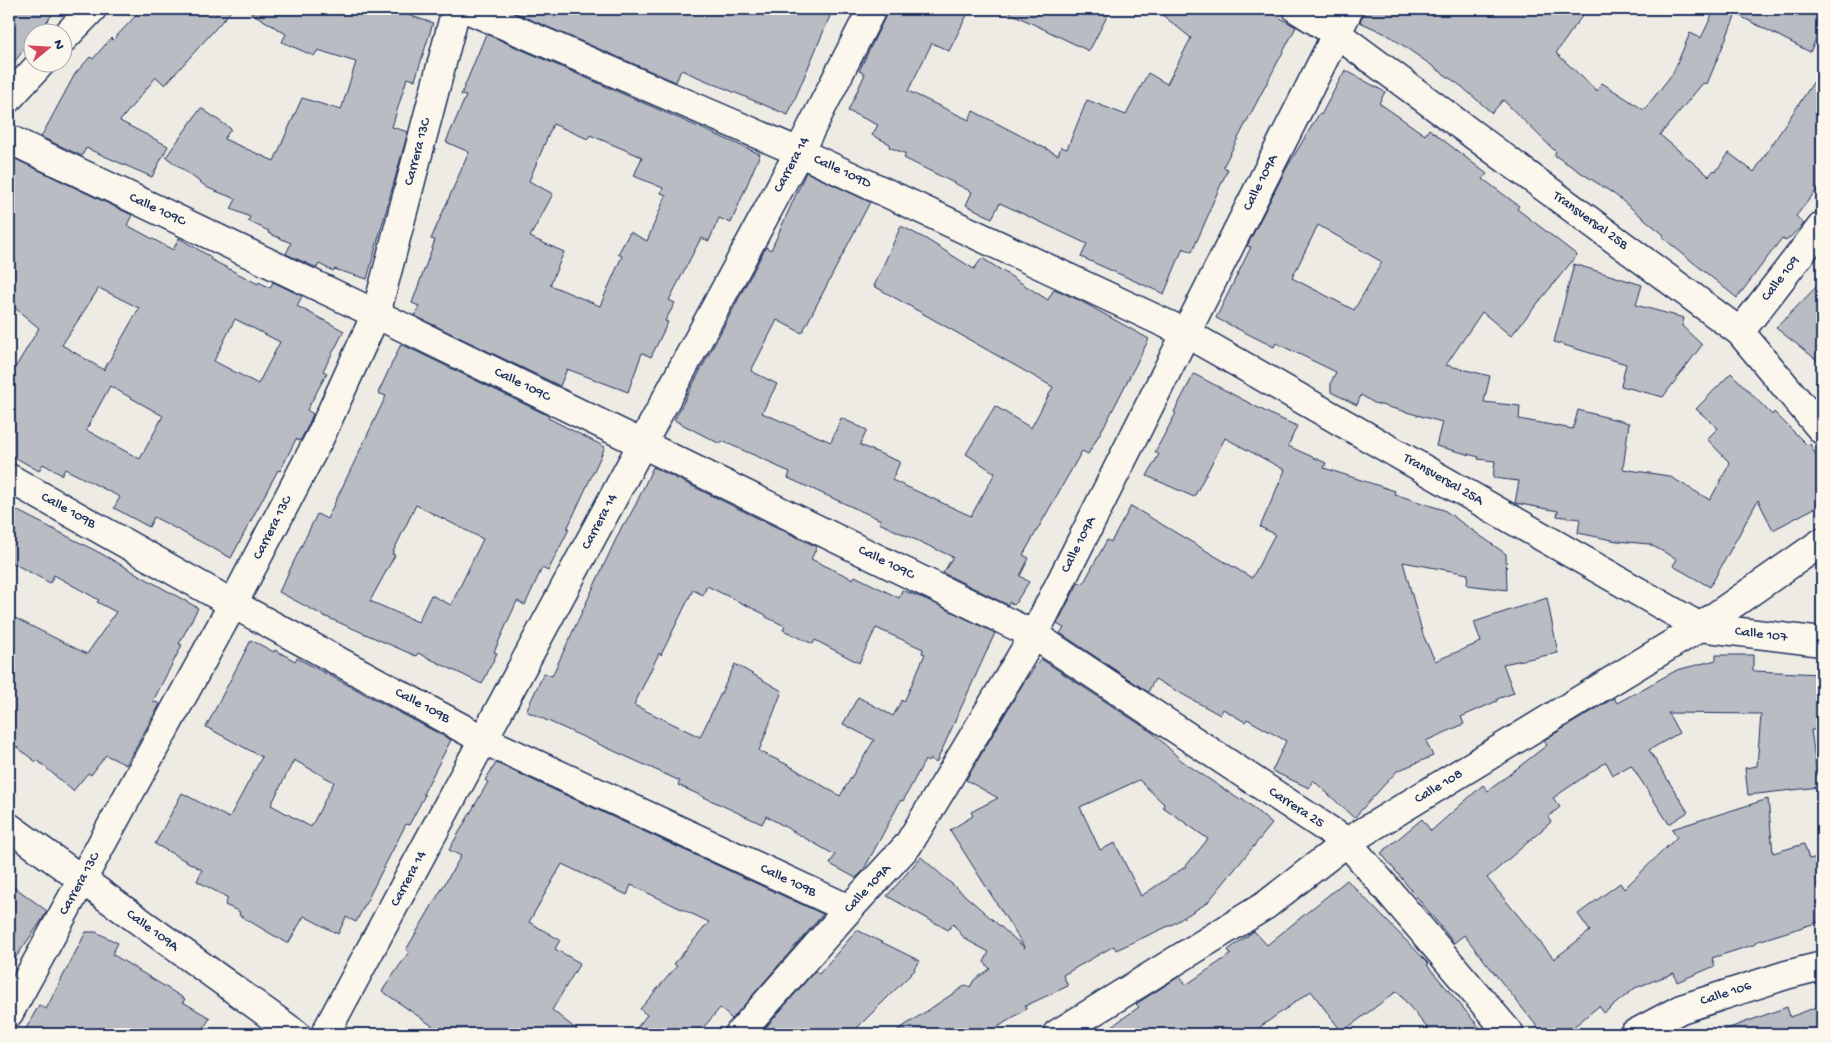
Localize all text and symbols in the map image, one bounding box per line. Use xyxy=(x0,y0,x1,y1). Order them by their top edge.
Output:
north arrow xyxy=(22,22,72,72)
text: N xyxy=(48,38,67,52)
street label: Carrera 13C xyxy=(401,115,436,188)
street label: Carrera 14 xyxy=(770,134,814,196)
street label: Calle 109D xyxy=(810,151,874,193)
street label: Calle 109A xyxy=(1240,151,1283,214)
street label: Transversal 25B xyxy=(1548,187,1632,255)
street label: Calle 109C xyxy=(126,190,189,231)
street label: Calle 109 xyxy=(1758,253,1804,305)
street label: Calle 109C xyxy=(491,364,554,406)
street label: Transversal 25A xyxy=(1399,450,1487,510)
street label: Calle 109B xyxy=(38,489,99,533)
street label: Carrera 14 xyxy=(578,491,622,553)
street label: Carrera 13C xyxy=(250,492,297,563)
street label: Calle 109A xyxy=(1058,513,1101,576)
street label: Calle 109C xyxy=(855,542,918,584)
street label: Calle 107 xyxy=(1734,623,1789,647)
street label: Calle 109B xyxy=(392,684,453,728)
street label: Calle 108 xyxy=(1412,766,1467,808)
street label: Carrera 25 xyxy=(1265,784,1327,832)
street label: Carrera 13C xyxy=(56,848,105,918)
street label: Carrera 14 xyxy=(387,848,431,910)
street label: Calle 109A xyxy=(841,860,896,917)
street label: Calle 109B xyxy=(757,861,819,902)
street label: Calle 109A xyxy=(122,906,182,956)
street label: Calle 106 xyxy=(1698,977,1755,1010)

